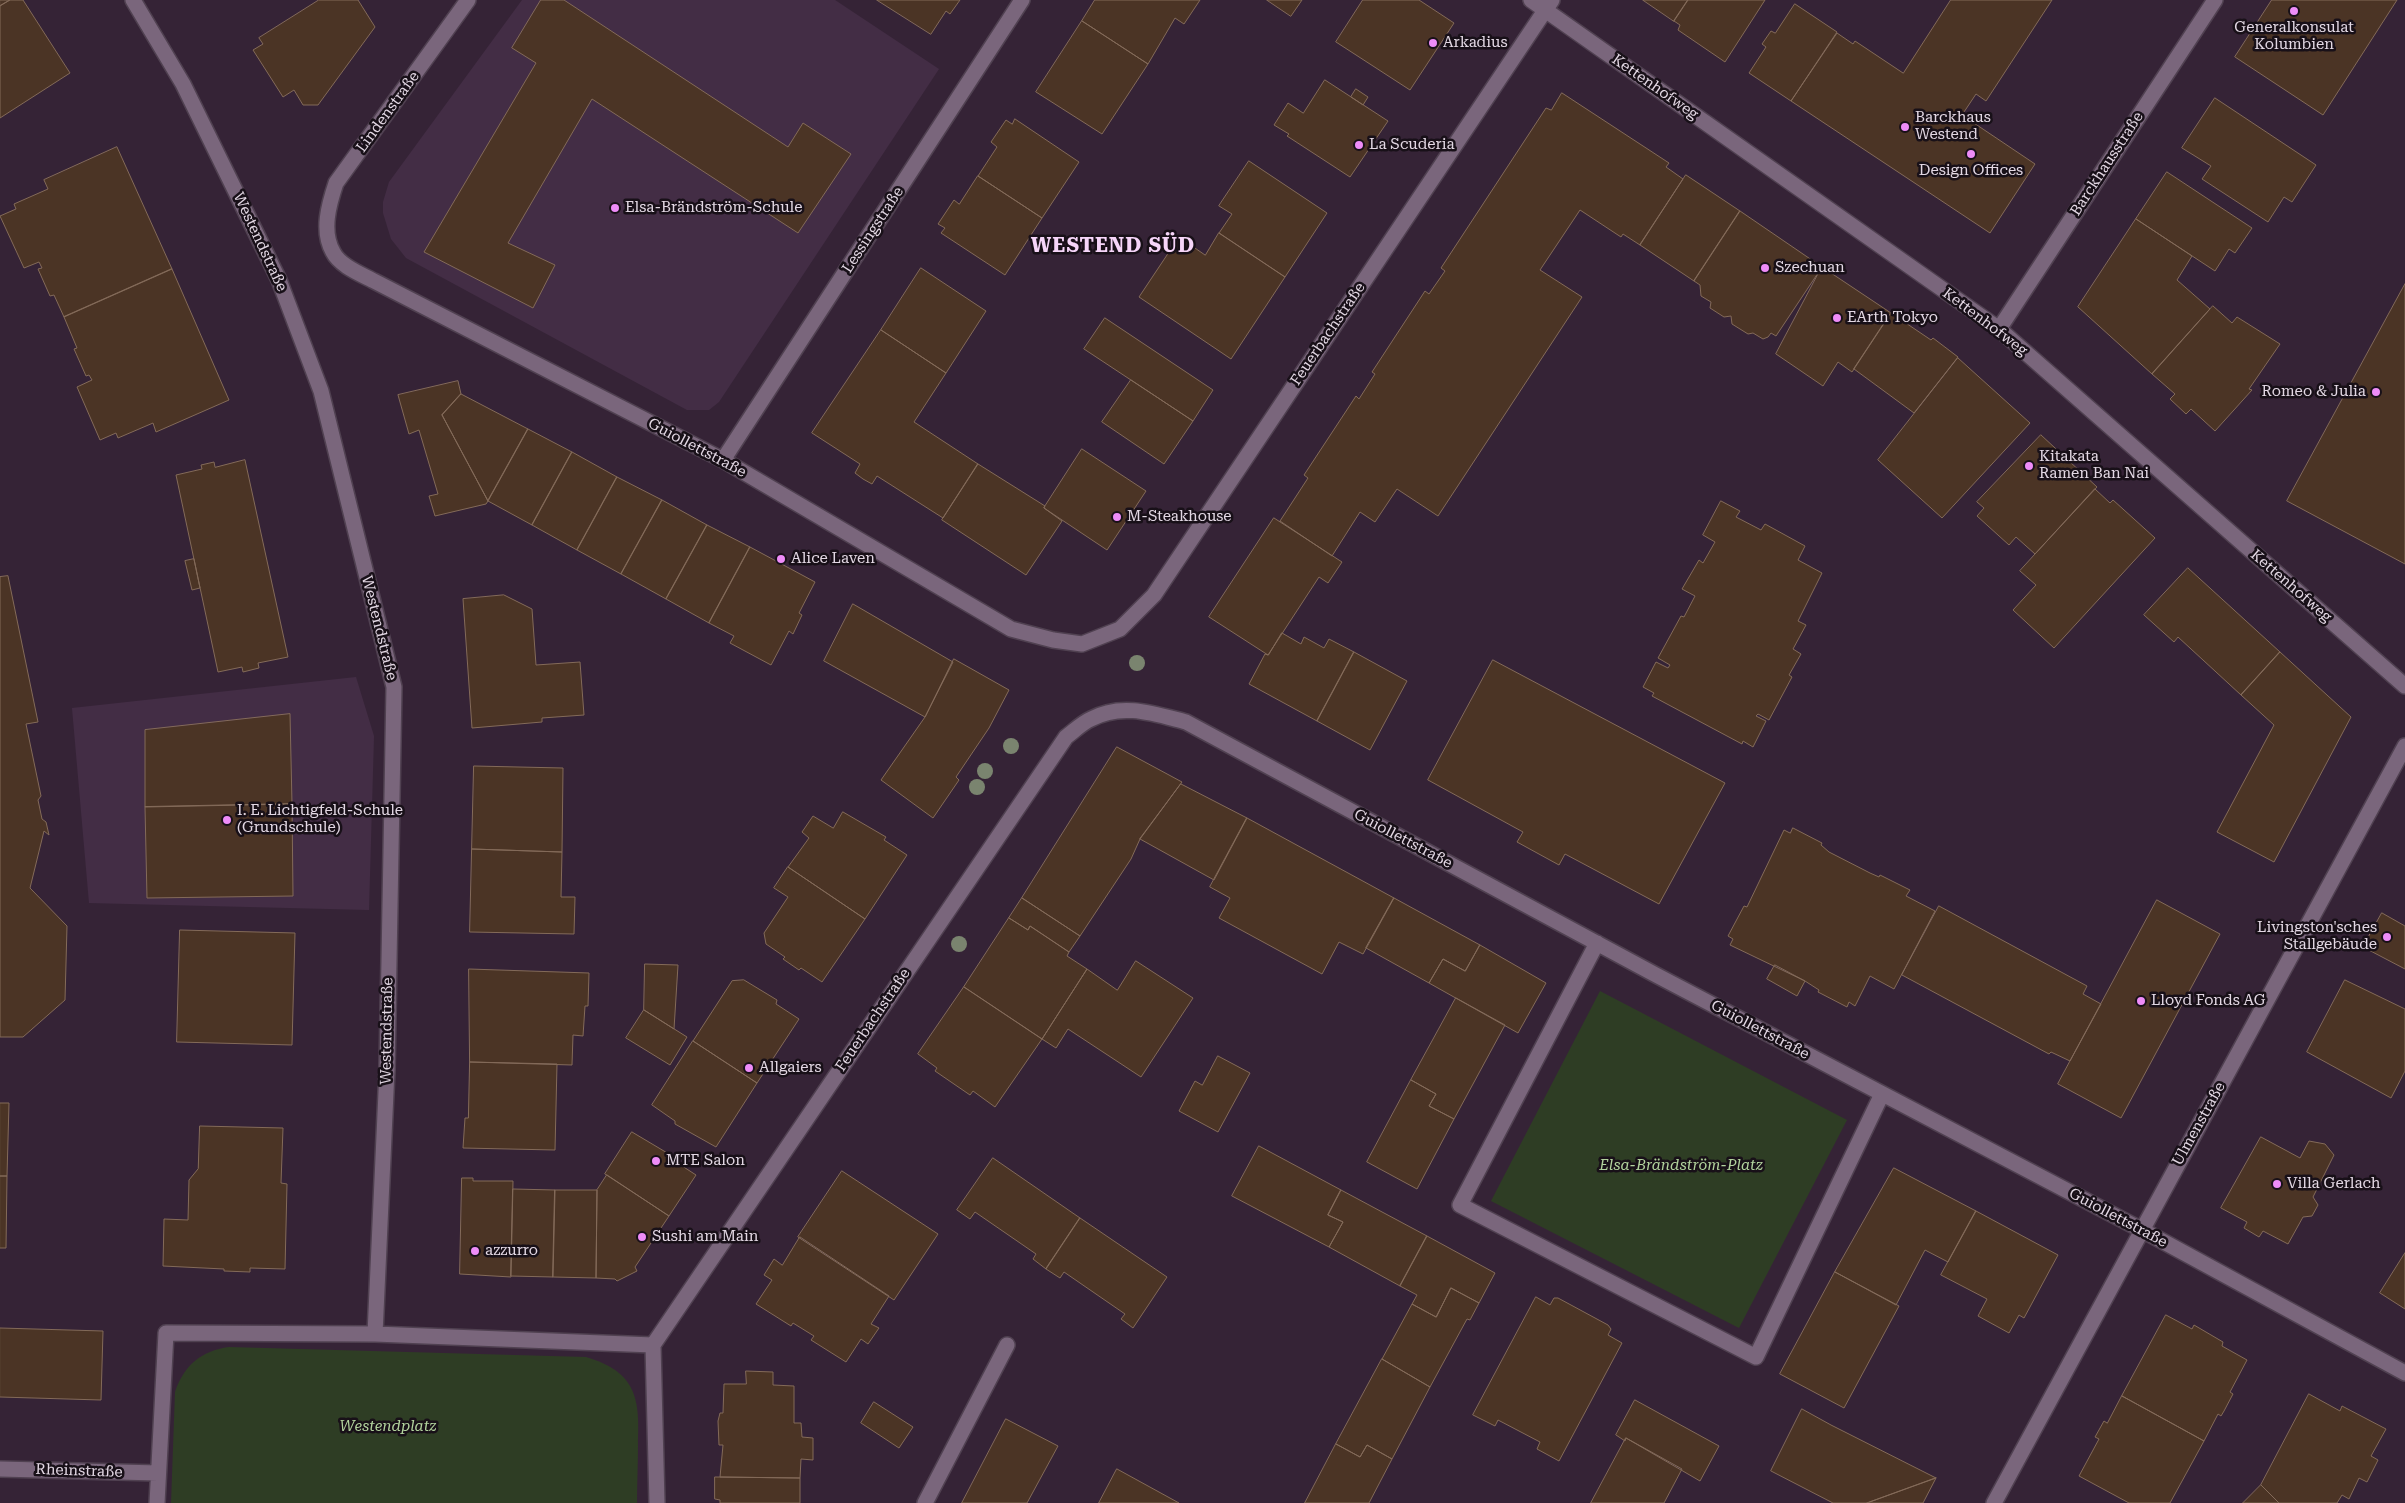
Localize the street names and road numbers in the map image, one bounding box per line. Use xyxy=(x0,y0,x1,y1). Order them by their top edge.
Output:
street label: Kettenhofweg xyxy=(1608,51,1702,123)
street label: Lindenstraße xyxy=(353,68,423,156)
street label: Barckhausstraße xyxy=(2067,109,2147,219)
street label: Lessingstraße xyxy=(838,184,908,276)
street label: Westendstraße xyxy=(229,190,291,294)
street label: Feuerbachstraße xyxy=(1287,279,1369,389)
street label: Kettenhofweg xyxy=(1939,284,2031,360)
street label: Guiollettstraße xyxy=(645,415,749,481)
street label: Kettenhofweg xyxy=(2247,546,2335,626)
street label: Westendstraße xyxy=(357,574,401,682)
street label: Guiollettstraße xyxy=(1351,806,1455,872)
street label: Feuerbachstraße xyxy=(832,965,914,1075)
street label: Westendstraße xyxy=(377,977,397,1085)
street label: Guiollettstraße xyxy=(1708,997,1812,1063)
street label: Ulmenstraße xyxy=(2169,1079,2229,1169)
street label: Guiollettstraße xyxy=(2066,1185,2170,1251)
street label: Rheinstraße xyxy=(35,1460,123,1482)

